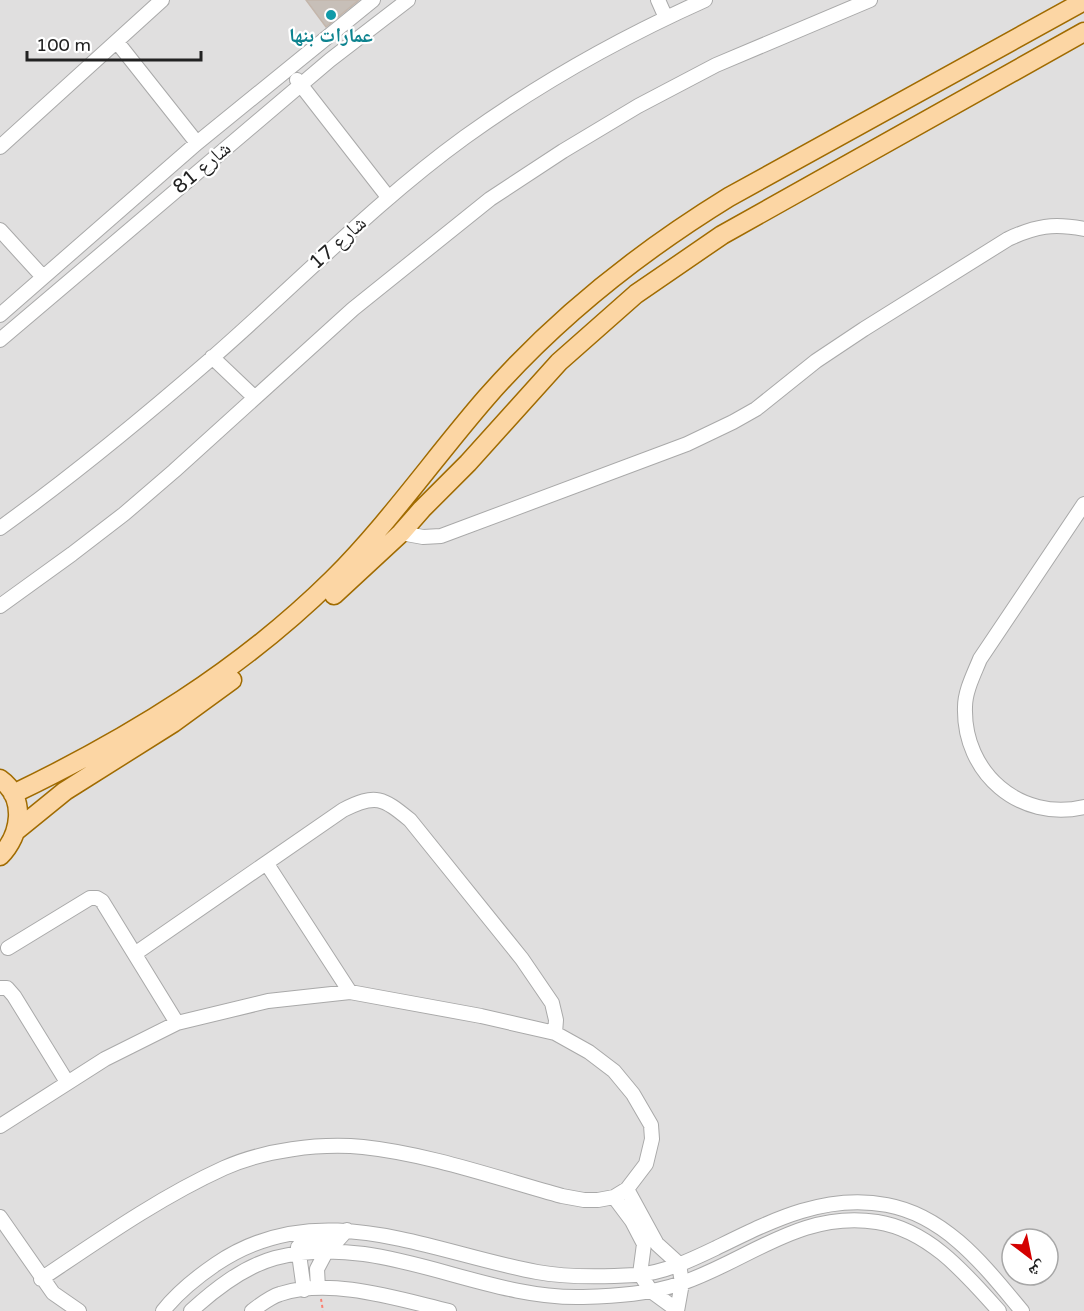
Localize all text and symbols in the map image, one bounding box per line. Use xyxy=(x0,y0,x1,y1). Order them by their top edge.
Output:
marker: عمارات بنها xyxy=(324,8,338,22)
scale bar xyxy=(27,24,201,62)
place label: عمارات بنها xyxy=(289,24,373,48)
text: 100 m xyxy=(36,34,91,56)
street label: شارع 81 xyxy=(168,137,236,199)
street label: شارع 17 xyxy=(305,211,371,275)
north arrow xyxy=(1000,1227,1060,1287)
text: ش xyxy=(1025,1256,1050,1282)

